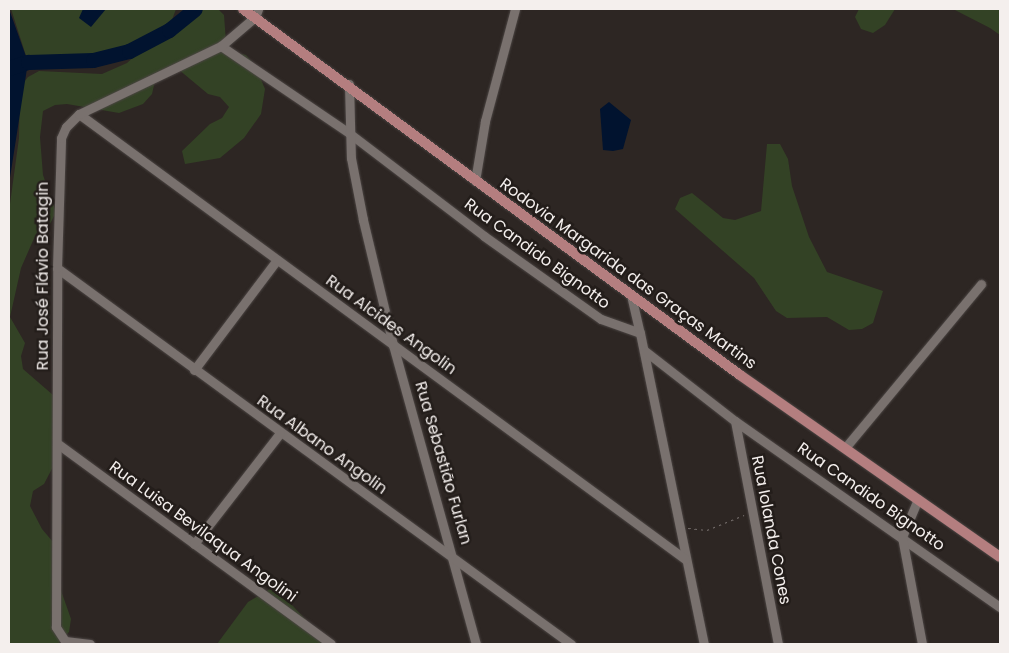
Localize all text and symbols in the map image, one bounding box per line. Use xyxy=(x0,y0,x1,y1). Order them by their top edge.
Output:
street label: Rodovia Margarida das Graças Martins xyxy=(496,174,760,374)
street label: Rua José Flávio Batagin xyxy=(33,182,53,370)
street label: Rua Candido Bignotto xyxy=(460,195,614,313)
street label: Rua Alcides Angolin xyxy=(322,271,460,379)
street label: Rua Sebastião Furlan xyxy=(411,379,475,547)
street label: Rua Albano Angolin xyxy=(253,391,391,499)
street label: Rua Candido Bignotto xyxy=(794,439,948,555)
street label: Rua Iolanda Cones xyxy=(747,454,795,606)
street label: Rua Luisa Bevilaqua Angolini xyxy=(105,457,301,607)

